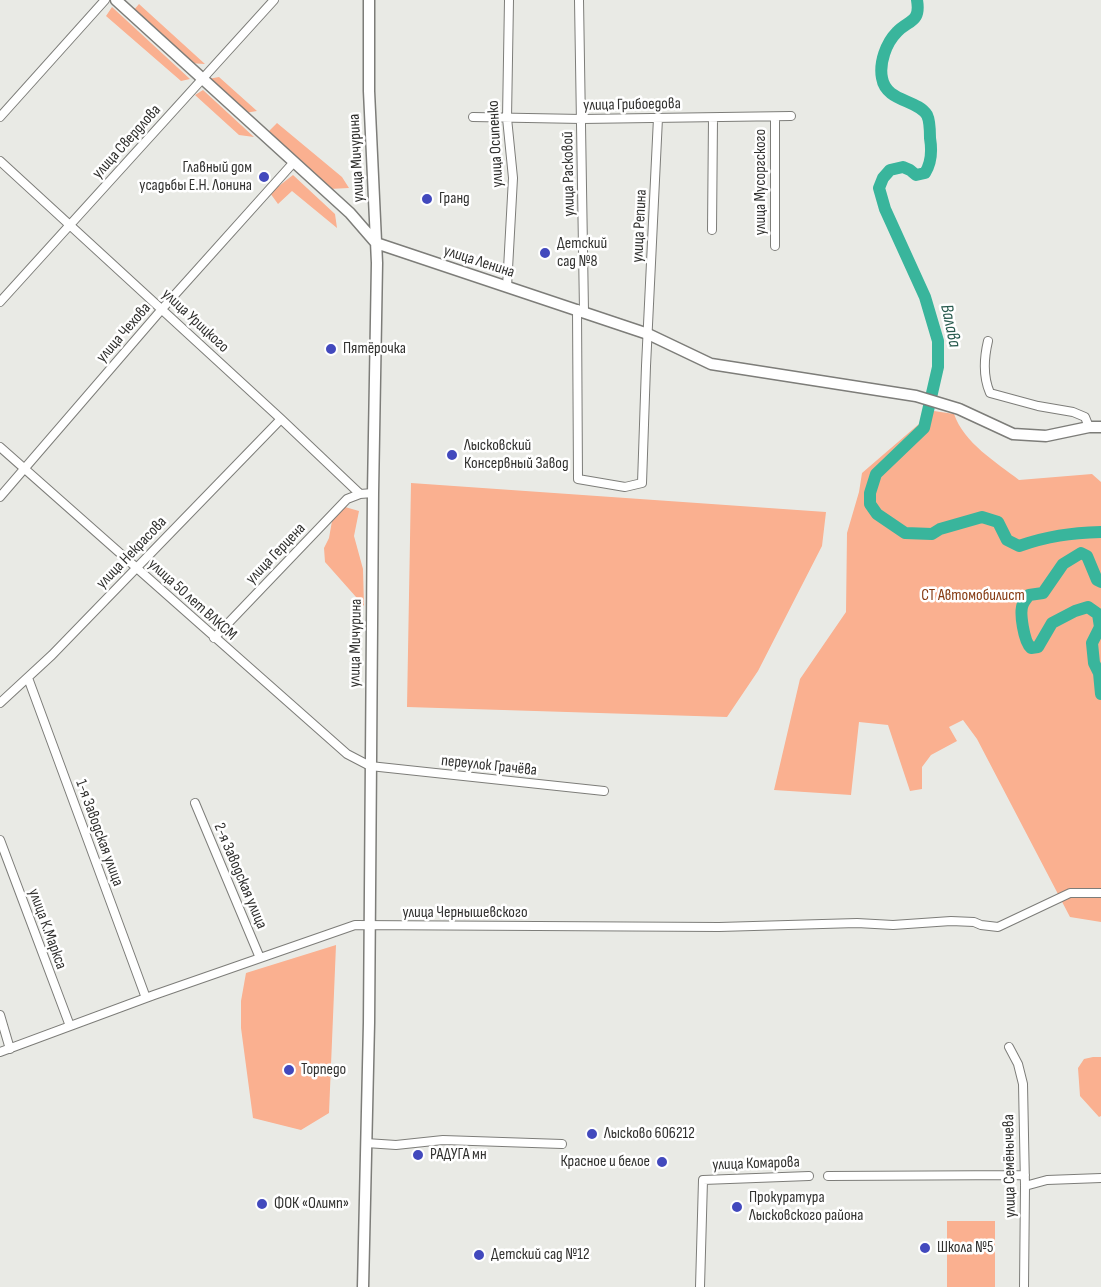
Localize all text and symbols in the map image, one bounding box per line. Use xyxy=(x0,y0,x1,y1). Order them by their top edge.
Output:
street label: улица Грибоедова xyxy=(583,95,681,115)
street label: улица Осипенко xyxy=(484,100,508,188)
street label: улица Свердлова xyxy=(89,101,165,183)
street label: улица Мичурина xyxy=(345,113,369,203)
street label: улица Мусоргского xyxy=(751,129,771,235)
street label: улица Расковой xyxy=(559,131,579,217)
place label: Главный дом усадьбы Е.Н. Лонина xyxy=(139,158,252,196)
marker: Главный дом усадьбы Е.Н. Лонина xyxy=(257,170,271,184)
place label: Гранд xyxy=(439,189,470,209)
street label: улица Репина xyxy=(628,189,652,263)
marker: Гранд xyxy=(420,192,434,206)
place label: Детский сад №8 xyxy=(557,234,607,272)
street label: улица Ленина xyxy=(441,242,517,282)
marker: Детский сад №8 xyxy=(538,246,552,260)
street label: улица Урицкого xyxy=(157,285,233,357)
street label: улица Чехова xyxy=(93,299,155,367)
water label: Валава xyxy=(935,303,965,349)
place label: Пятёрочка xyxy=(343,339,406,359)
marker: Пятёрочка xyxy=(324,342,338,356)
place label: Лысковский Консервный Завод xyxy=(464,436,569,474)
marker: Лысковский Консервный Завод xyxy=(445,448,459,462)
street label: улица Некрасова xyxy=(93,513,171,593)
street label: улица Герцена xyxy=(242,519,310,589)
street label: улица 50 лет ВЛКСМ xyxy=(144,555,240,645)
park label: СТ Автомобилист xyxy=(921,586,1025,606)
street label: улица Мичурина xyxy=(346,598,366,688)
street label: переулок Грачёва xyxy=(440,751,538,781)
street label: 1-я Заводская улица xyxy=(71,777,127,889)
street label: 2-я Заводская улица xyxy=(209,820,271,932)
street label: улица К.Маркса xyxy=(24,886,70,972)
street label: улица Чернышевского xyxy=(402,903,528,923)
place label: Торпедо xyxy=(301,1060,346,1080)
marker: Торпедо xyxy=(282,1063,296,1077)
street label: улица Семёнычева xyxy=(999,1114,1021,1218)
place label: Лысково 606212 xyxy=(604,1124,695,1144)
marker: Лысково 606212 xyxy=(585,1127,599,1141)
place label: РАДУГА мн xyxy=(430,1145,487,1165)
marker: РАДУГА мн xyxy=(411,1148,425,1162)
place label: Красное и белое xyxy=(560,1152,650,1172)
street label: улица Комарова xyxy=(712,1153,800,1175)
marker: Красное и белое xyxy=(655,1155,669,1169)
place label: Прокуратура Лысковского района xyxy=(749,1188,863,1226)
place label: ФОК «Олимп» xyxy=(274,1194,349,1214)
marker: ФОК «Олимп» xyxy=(255,1197,269,1211)
marker: Прокуратура Лысковского района xyxy=(730,1200,744,1214)
place label: Школа №5 xyxy=(937,1238,993,1258)
marker: Школа №5 xyxy=(918,1241,932,1255)
place label: Детский сад №12 xyxy=(491,1245,590,1265)
marker: Детский сад №12 xyxy=(472,1248,486,1262)

